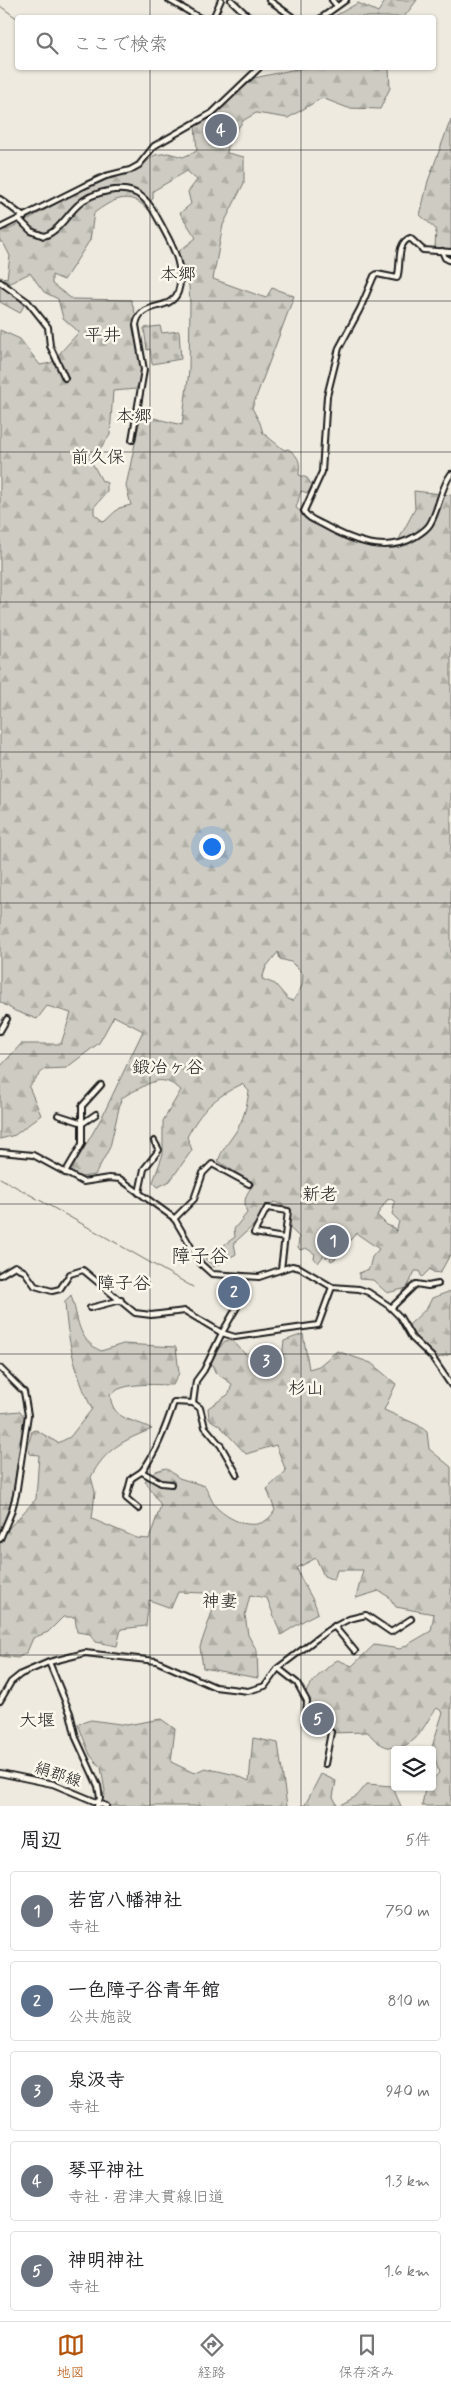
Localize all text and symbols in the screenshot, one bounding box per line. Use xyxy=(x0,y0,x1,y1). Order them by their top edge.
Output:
search box xyxy=(15,15,436,70)
icon: search xyxy=(33,29,61,57)
text: ここで検索 xyxy=(73,32,168,57)
pin: 4 xyxy=(205,111,237,149)
district label: 本郷 xyxy=(160,263,196,287)
district label: 平井 xyxy=(85,324,121,348)
district label: 本郷 xyxy=(116,405,152,429)
district label: 前久保 xyxy=(71,446,125,470)
your location xyxy=(199,834,225,860)
district label: 鍛冶ヶ谷 xyxy=(132,1056,204,1080)
district label: 新老 xyxy=(302,1183,338,1207)
pin: 1 xyxy=(317,1222,349,1260)
district label: 障子谷 xyxy=(171,1244,229,1269)
district label: 障子谷 xyxy=(97,1272,151,1296)
pin: 2 xyxy=(218,1273,250,1311)
pin: 3 xyxy=(250,1342,282,1380)
district label: 杉山 xyxy=(288,1377,324,1401)
district label: 神妻 xyxy=(202,1590,238,1614)
pin: 5 xyxy=(302,1700,334,1738)
district label: 大堰 xyxy=(19,1709,55,1733)
map controls xyxy=(391,1746,436,1791)
button: layers xyxy=(391,1746,436,1791)
street label: 絹郡線 xyxy=(32,1758,84,1792)
text: 周辺 xyxy=(20,1827,62,1855)
text: 5件 xyxy=(405,1830,431,1851)
text: 若宮八幡神社 xyxy=(68,1888,182,1913)
text: 1 xyxy=(33,1901,41,1922)
text: 750 m xyxy=(385,1901,430,1922)
text: 寺社 xyxy=(68,1917,100,1938)
text: 一色障子谷青年館 xyxy=(68,1978,220,2003)
text: 2 xyxy=(33,1991,41,2012)
text: 810 m xyxy=(387,1991,430,2012)
text: 公共施設 xyxy=(68,2007,132,2028)
text: 泉汲寺 xyxy=(68,2068,125,2093)
text: 3 xyxy=(33,2081,41,2102)
text: 940 m xyxy=(386,2081,430,2102)
text: 寺社 xyxy=(68,2097,100,2118)
text: 琴平神社 xyxy=(68,2158,144,2183)
text: 4 xyxy=(32,2171,42,2192)
text: 1.3 km xyxy=(385,2171,430,2192)
text: 寺社 · 君津大貫線旧道 xyxy=(68,2187,224,2208)
text: 神明神社 xyxy=(68,2248,144,2273)
text: 5 xyxy=(32,2261,42,2282)
text: 1.6 km xyxy=(384,2261,430,2282)
text: 寺社 xyxy=(68,2277,100,2298)
tab: 地図 xyxy=(57,2331,85,2382)
tab: 経路 xyxy=(198,2331,226,2382)
tab: 保存済み xyxy=(339,2331,395,2382)

